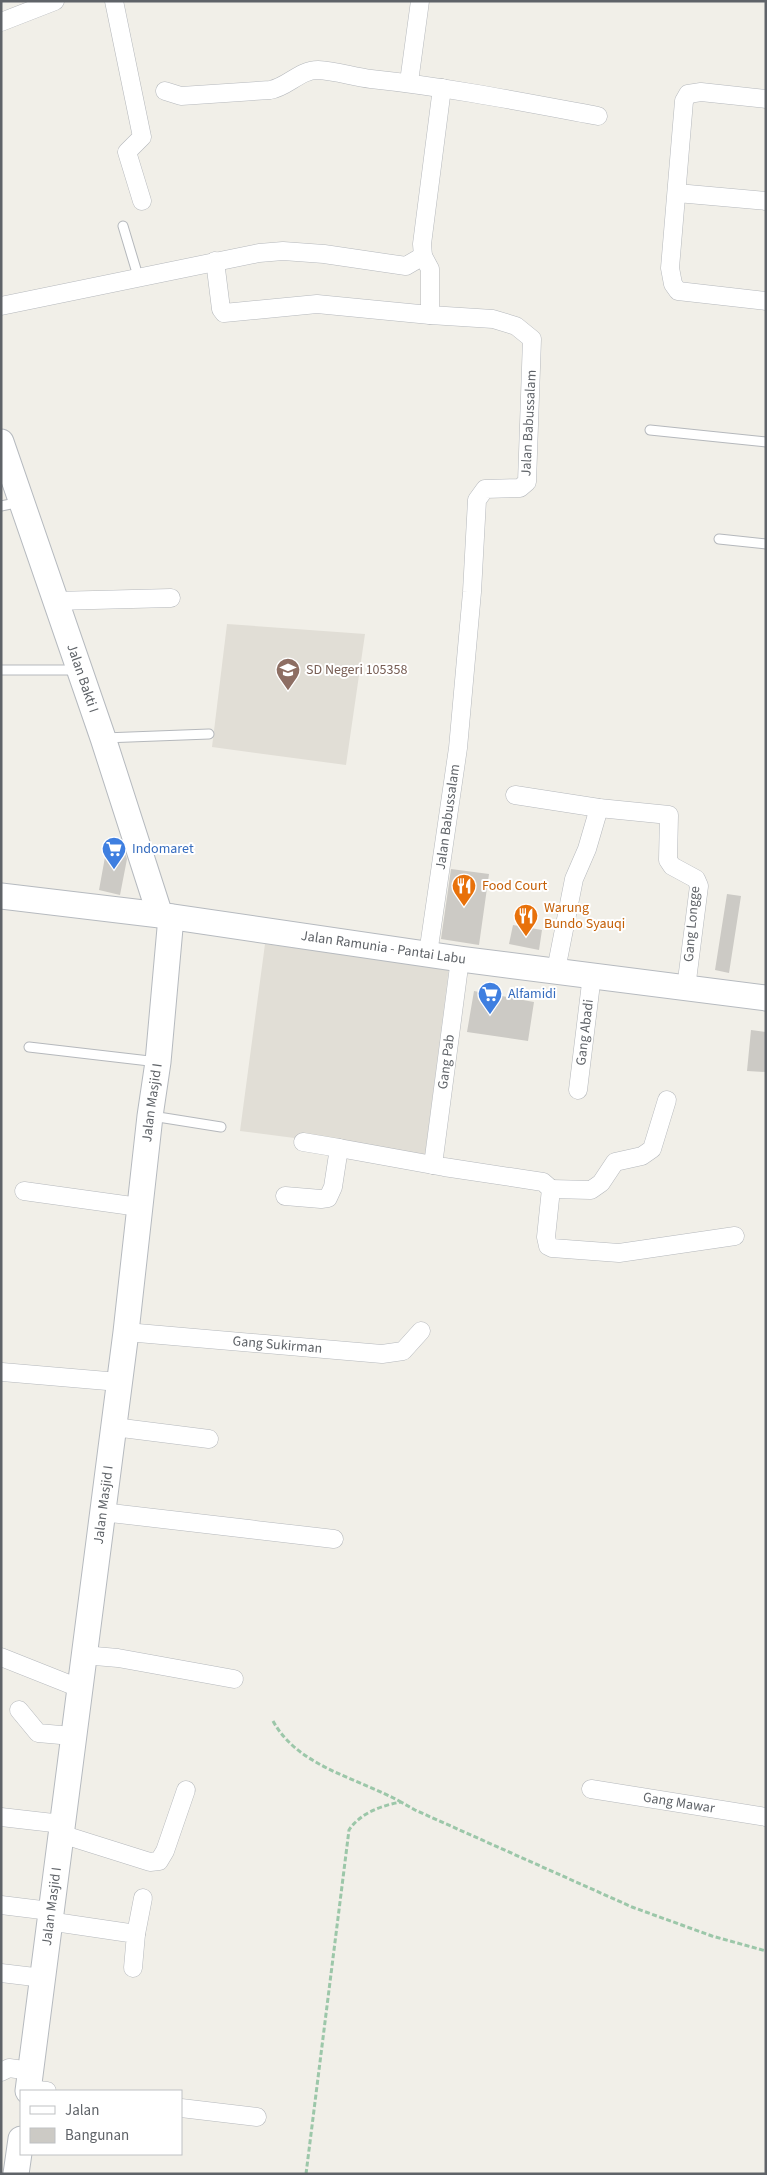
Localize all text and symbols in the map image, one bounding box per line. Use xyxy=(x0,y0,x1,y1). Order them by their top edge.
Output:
street label: Jalan Babussalam xyxy=(516,369,542,477)
street label: Jalan Bakti I xyxy=(61,641,104,715)
school or university icon: SD Negeri 105358 xyxy=(275,657,301,691)
place label: SD Negeri 105358 xyxy=(306,660,407,680)
street label: Jalan Babussalam xyxy=(431,763,465,871)
supermarket icon: Indomaret xyxy=(101,836,127,870)
place label: Indomaret xyxy=(132,839,194,859)
restaurant icon: Food Court xyxy=(451,873,477,907)
place label: Food Court xyxy=(482,876,548,896)
street label: Gang Longge xyxy=(679,885,705,963)
place label: Warung Bundo Syauqi xyxy=(544,898,625,934)
restaurant icon: Warung Bundo Syauqi xyxy=(513,903,539,937)
street label: Jalan Ramunia - Pantai Labu xyxy=(300,926,467,970)
supermarket icon: Alfamidi xyxy=(477,981,503,1015)
place label: Alfamidi xyxy=(508,984,556,1004)
street label: Gang Abadi xyxy=(571,998,599,1067)
street label: Gang Pab xyxy=(433,1033,460,1091)
street label: Jalan Masjid I xyxy=(137,1062,168,1143)
street label: Gang Sukirman xyxy=(232,1331,323,1359)
street label: Jalan Masjid I xyxy=(89,1464,119,1545)
street label: Gang Mawar xyxy=(642,1787,716,1819)
street label: Jalan Masjid I xyxy=(37,1866,67,1947)
legend xyxy=(20,2090,182,2155)
text: Jalan xyxy=(65,2100,99,2121)
text: Bangunan xyxy=(65,2125,129,2146)

